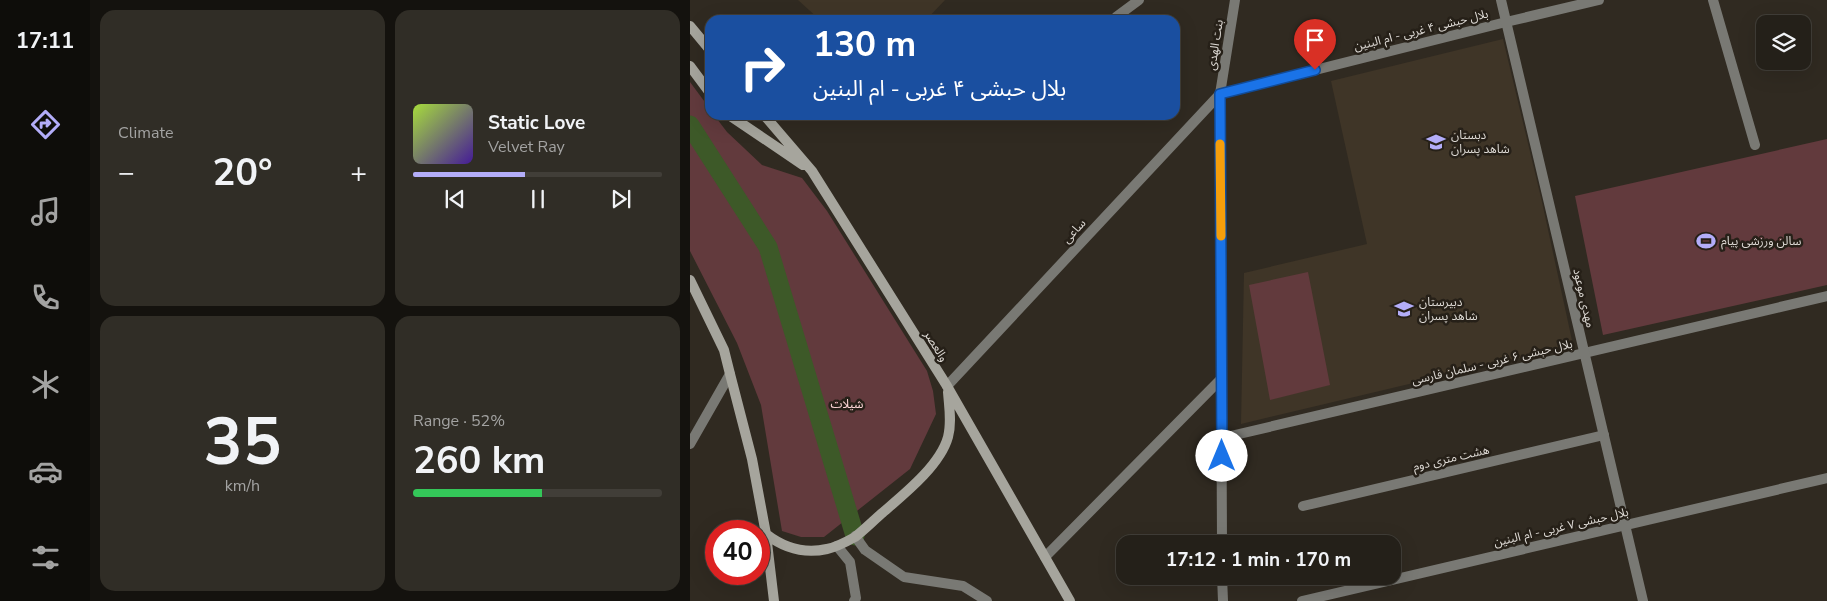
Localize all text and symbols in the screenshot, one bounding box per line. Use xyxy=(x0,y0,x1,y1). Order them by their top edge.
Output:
street label: بلال حبشی ۴ غربی - ام البنین xyxy=(1352,6,1490,55)
map controls xyxy=(1756,15,1811,70)
button: layers xyxy=(1756,15,1811,70)
street label: بنت الهدی xyxy=(1203,19,1227,71)
pin xyxy=(1294,19,1336,70)
text: 130 m xyxy=(813,21,916,68)
text: 17:11 xyxy=(16,26,74,56)
icon: arrive xyxy=(1301,26,1329,54)
icon: right xyxy=(730,35,795,100)
text: بلال حبشی ۴ غربی - ام البنین xyxy=(813,74,1066,104)
icon: directions xyxy=(28,107,63,142)
text: Static Love xyxy=(488,110,585,136)
text: Climate xyxy=(118,122,173,144)
place label: دبستان شاهد پسران xyxy=(1451,127,1510,157)
school or university icon: دبستان شاهد پسران xyxy=(1425,131,1447,153)
text: Velvet Ray xyxy=(488,136,565,158)
text: 20° xyxy=(212,147,273,198)
text: − xyxy=(118,154,135,192)
text: + xyxy=(350,154,367,192)
icon: previous xyxy=(441,185,469,213)
icon: pause xyxy=(524,185,552,213)
icon: next xyxy=(607,185,635,213)
icon: music xyxy=(28,194,63,229)
street label: ساعی xyxy=(1059,215,1089,247)
sports icon: سالن ورزشی پیام xyxy=(1695,230,1717,252)
place label: سالن ورزشی پیام xyxy=(1721,233,1801,250)
street label: مهدی موعود xyxy=(1569,267,1599,329)
icon: phone xyxy=(28,280,63,315)
place label: دبیرستان شاهد پسران xyxy=(1419,294,1478,324)
school or university icon: دبیرستان شاهد پسران xyxy=(1393,298,1415,320)
street label: والعصر xyxy=(920,327,952,365)
street label: بلال حبشی ۶ غربی - سلمان فارسی xyxy=(1410,336,1574,388)
icon: climate xyxy=(28,367,63,402)
park label: شیلات xyxy=(831,396,864,412)
text: 35 xyxy=(203,398,282,487)
text: Range · 52% xyxy=(413,410,505,432)
position arrow xyxy=(1195,429,1247,481)
text: 260 km xyxy=(413,435,545,486)
street label: هشت متری دوم xyxy=(1411,441,1491,476)
icon: car xyxy=(28,454,63,489)
text: km/h xyxy=(225,475,260,497)
street label: بلال حبشی ۷ غربی - ام البنین xyxy=(1492,504,1630,551)
speed limit sign: 40 xyxy=(705,520,770,585)
icon: filters xyxy=(28,540,63,575)
text: 17:12 · 1 min · 170 m xyxy=(1166,547,1351,573)

